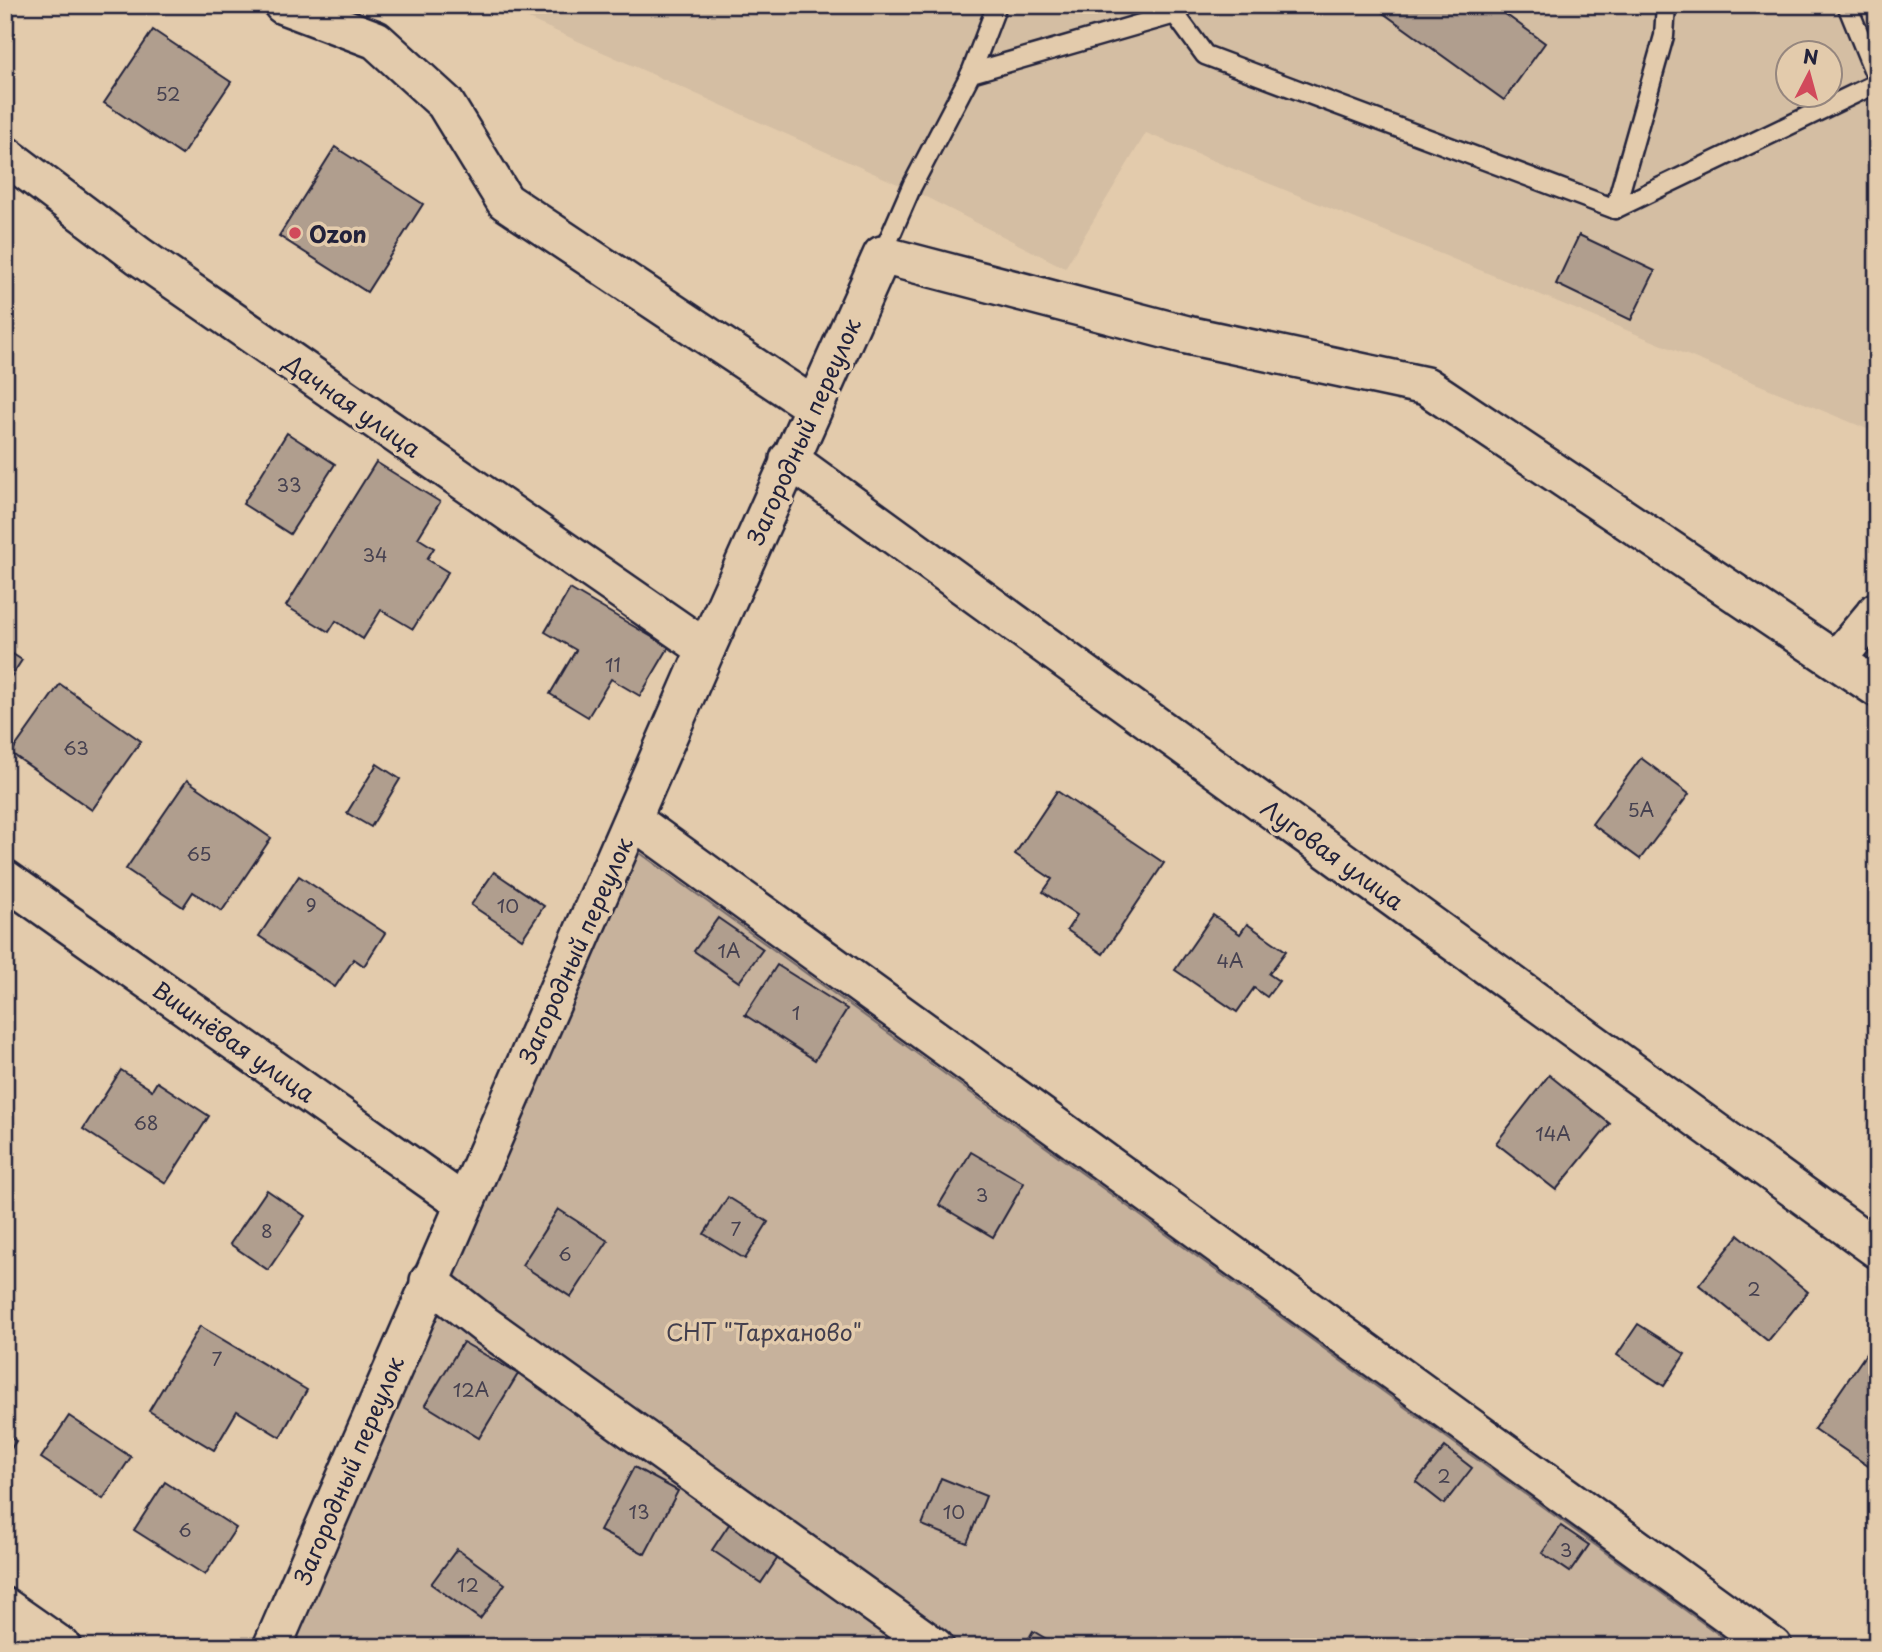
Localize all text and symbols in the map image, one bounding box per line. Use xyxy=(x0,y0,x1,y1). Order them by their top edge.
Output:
north arrow xyxy=(1773,38,1843,108)
text: N xyxy=(1802,41,1820,71)
house number: 52 xyxy=(155,79,181,107)
place label: Ozon xyxy=(309,216,367,251)
marker: Ozon xyxy=(287,225,303,241)
street label: Загородный переулок xyxy=(737,312,869,550)
street label: Дачная улица xyxy=(277,344,429,466)
house number: 33 xyxy=(277,470,301,498)
house number: 34 xyxy=(362,540,388,568)
house number: 11 xyxy=(605,650,621,678)
house number: 63 xyxy=(63,733,89,761)
street label: Луговая улица xyxy=(1254,790,1412,918)
house number: 5А xyxy=(1628,795,1654,823)
street label: Загородный переулок xyxy=(509,831,641,1069)
house number: 65 xyxy=(186,839,212,867)
house number: 9 xyxy=(305,890,317,918)
house number: 10 xyxy=(497,891,519,919)
house number: 1А xyxy=(717,936,741,964)
house number: 4А xyxy=(1216,946,1244,974)
street label: Вишнёвая улица xyxy=(146,972,323,1111)
house number: 1 xyxy=(792,998,800,1026)
house number: 68 xyxy=(134,1108,158,1136)
house number: 14А xyxy=(1535,1119,1571,1147)
house number: 3 xyxy=(976,1180,988,1208)
house number: 7 xyxy=(731,1214,742,1242)
house number: 8 xyxy=(261,1216,273,1244)
house number: 6 xyxy=(558,1239,572,1267)
house number: 2 xyxy=(1747,1274,1761,1302)
park label: СНТ "Тарханово" xyxy=(666,1314,862,1349)
house number: 7 xyxy=(212,1344,223,1372)
street label: Загородный переулок xyxy=(284,1350,412,1590)
house number: 12А xyxy=(453,1375,489,1403)
house number: 2 xyxy=(1437,1461,1451,1489)
house number: 13 xyxy=(628,1497,650,1525)
house number: 10 xyxy=(943,1497,965,1525)
house number: 6 xyxy=(178,1515,192,1543)
house number: 3 xyxy=(1560,1535,1572,1563)
house number: 12 xyxy=(457,1570,479,1598)

